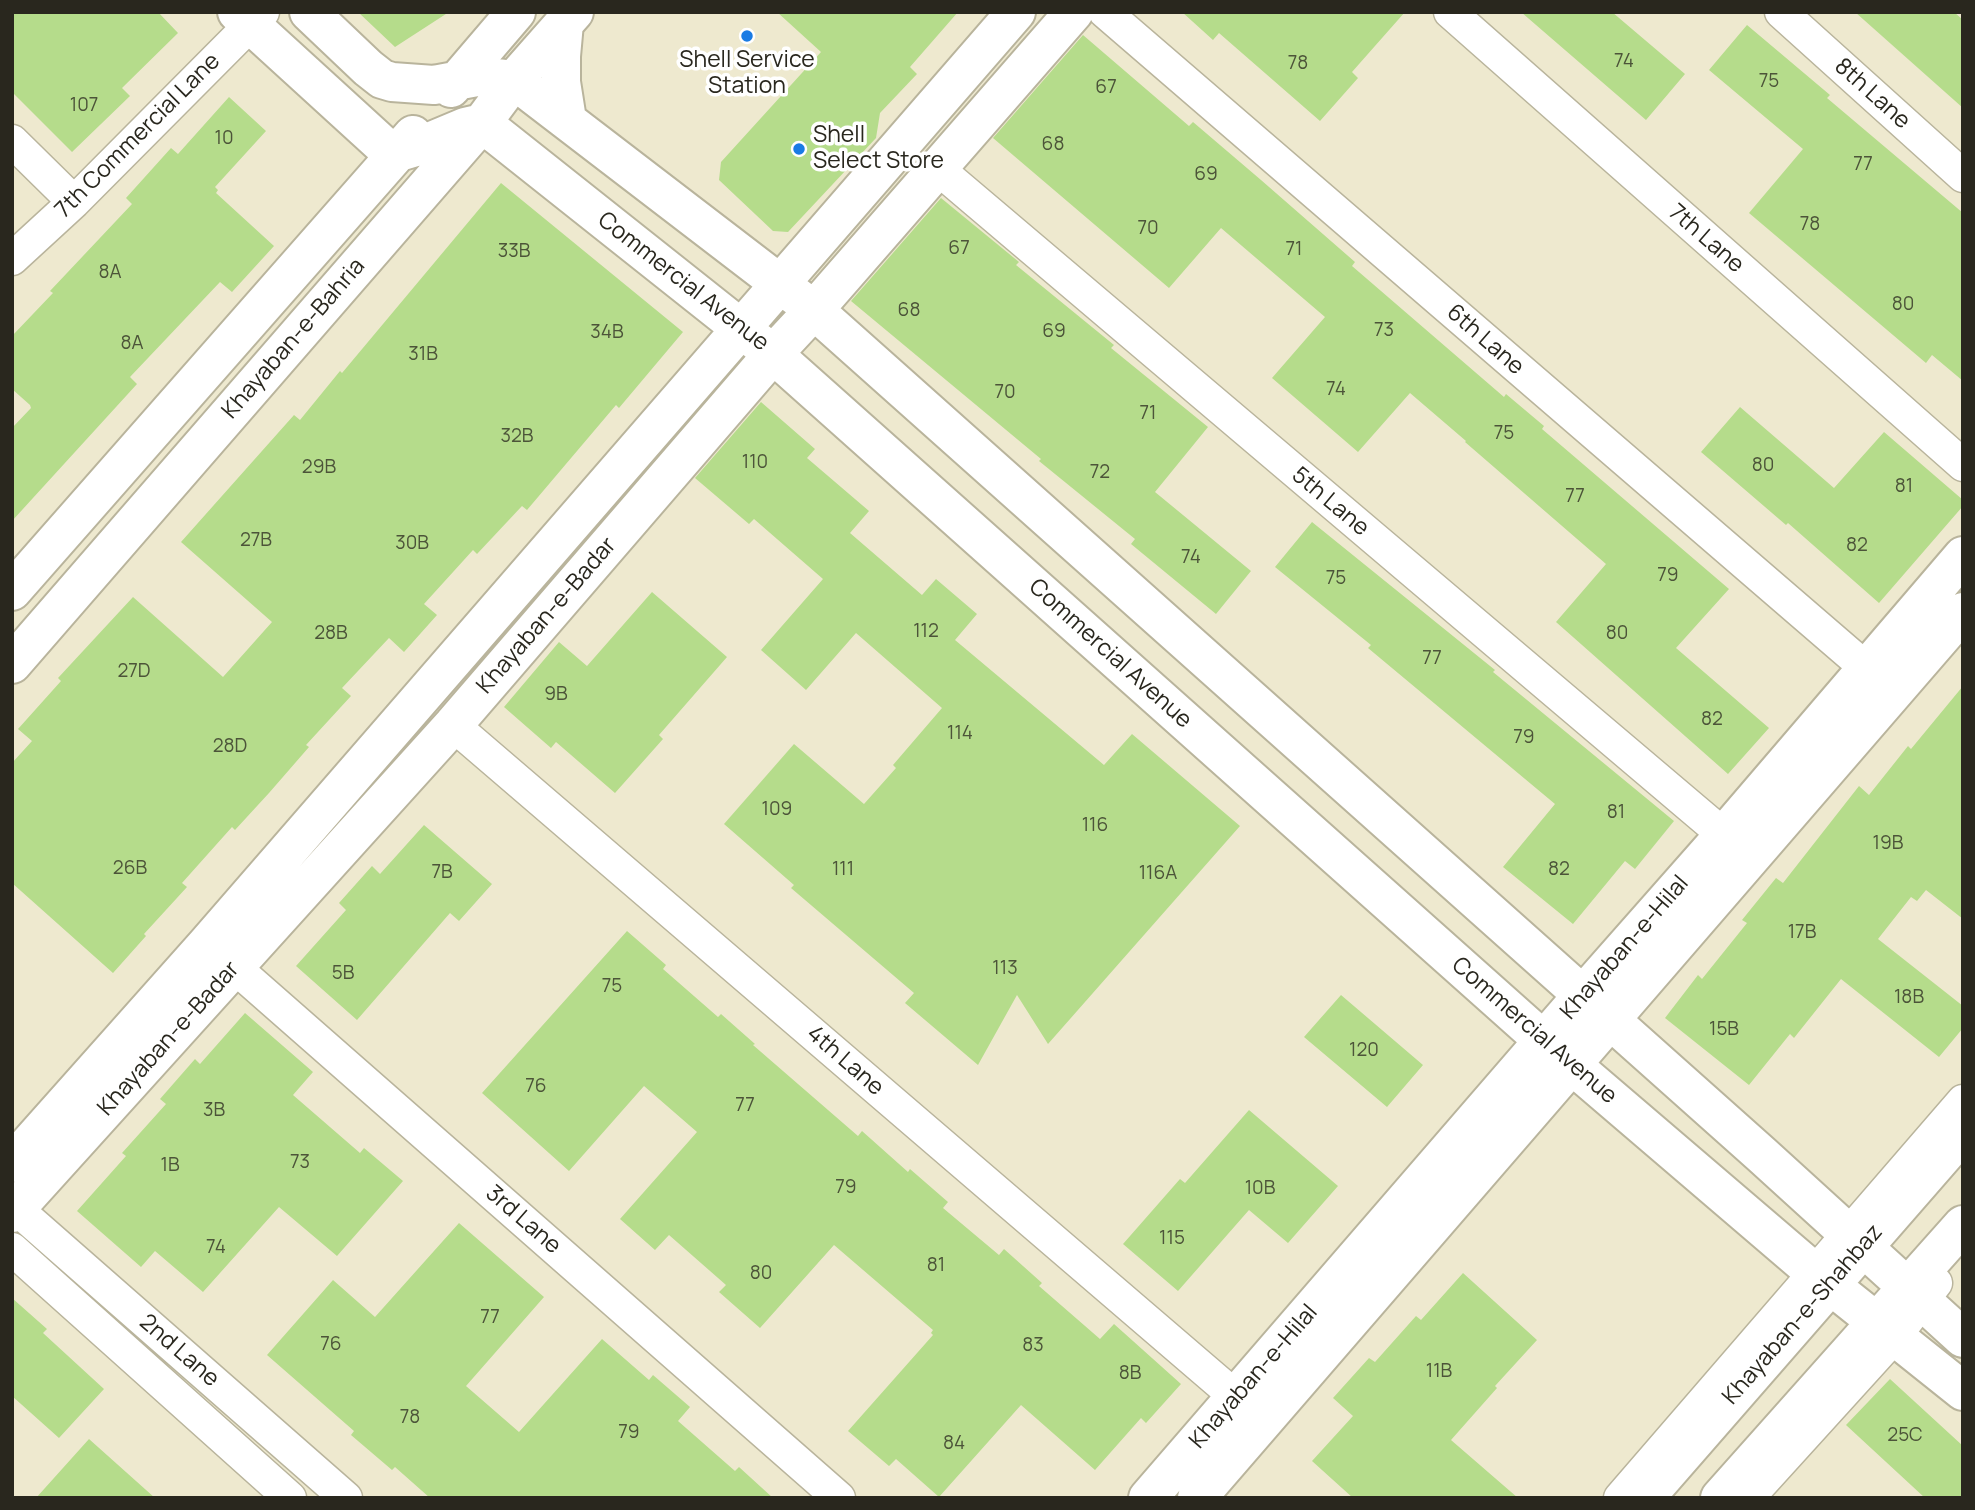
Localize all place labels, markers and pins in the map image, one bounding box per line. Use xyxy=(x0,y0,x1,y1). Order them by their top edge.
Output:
marker: Shell Service Station xyxy=(739,28,755,44)
place label: Shell Service Station xyxy=(679,47,815,101)
place label: Shell Select Store xyxy=(813,122,944,176)
marker: Shell Select Store xyxy=(791,141,807,157)

